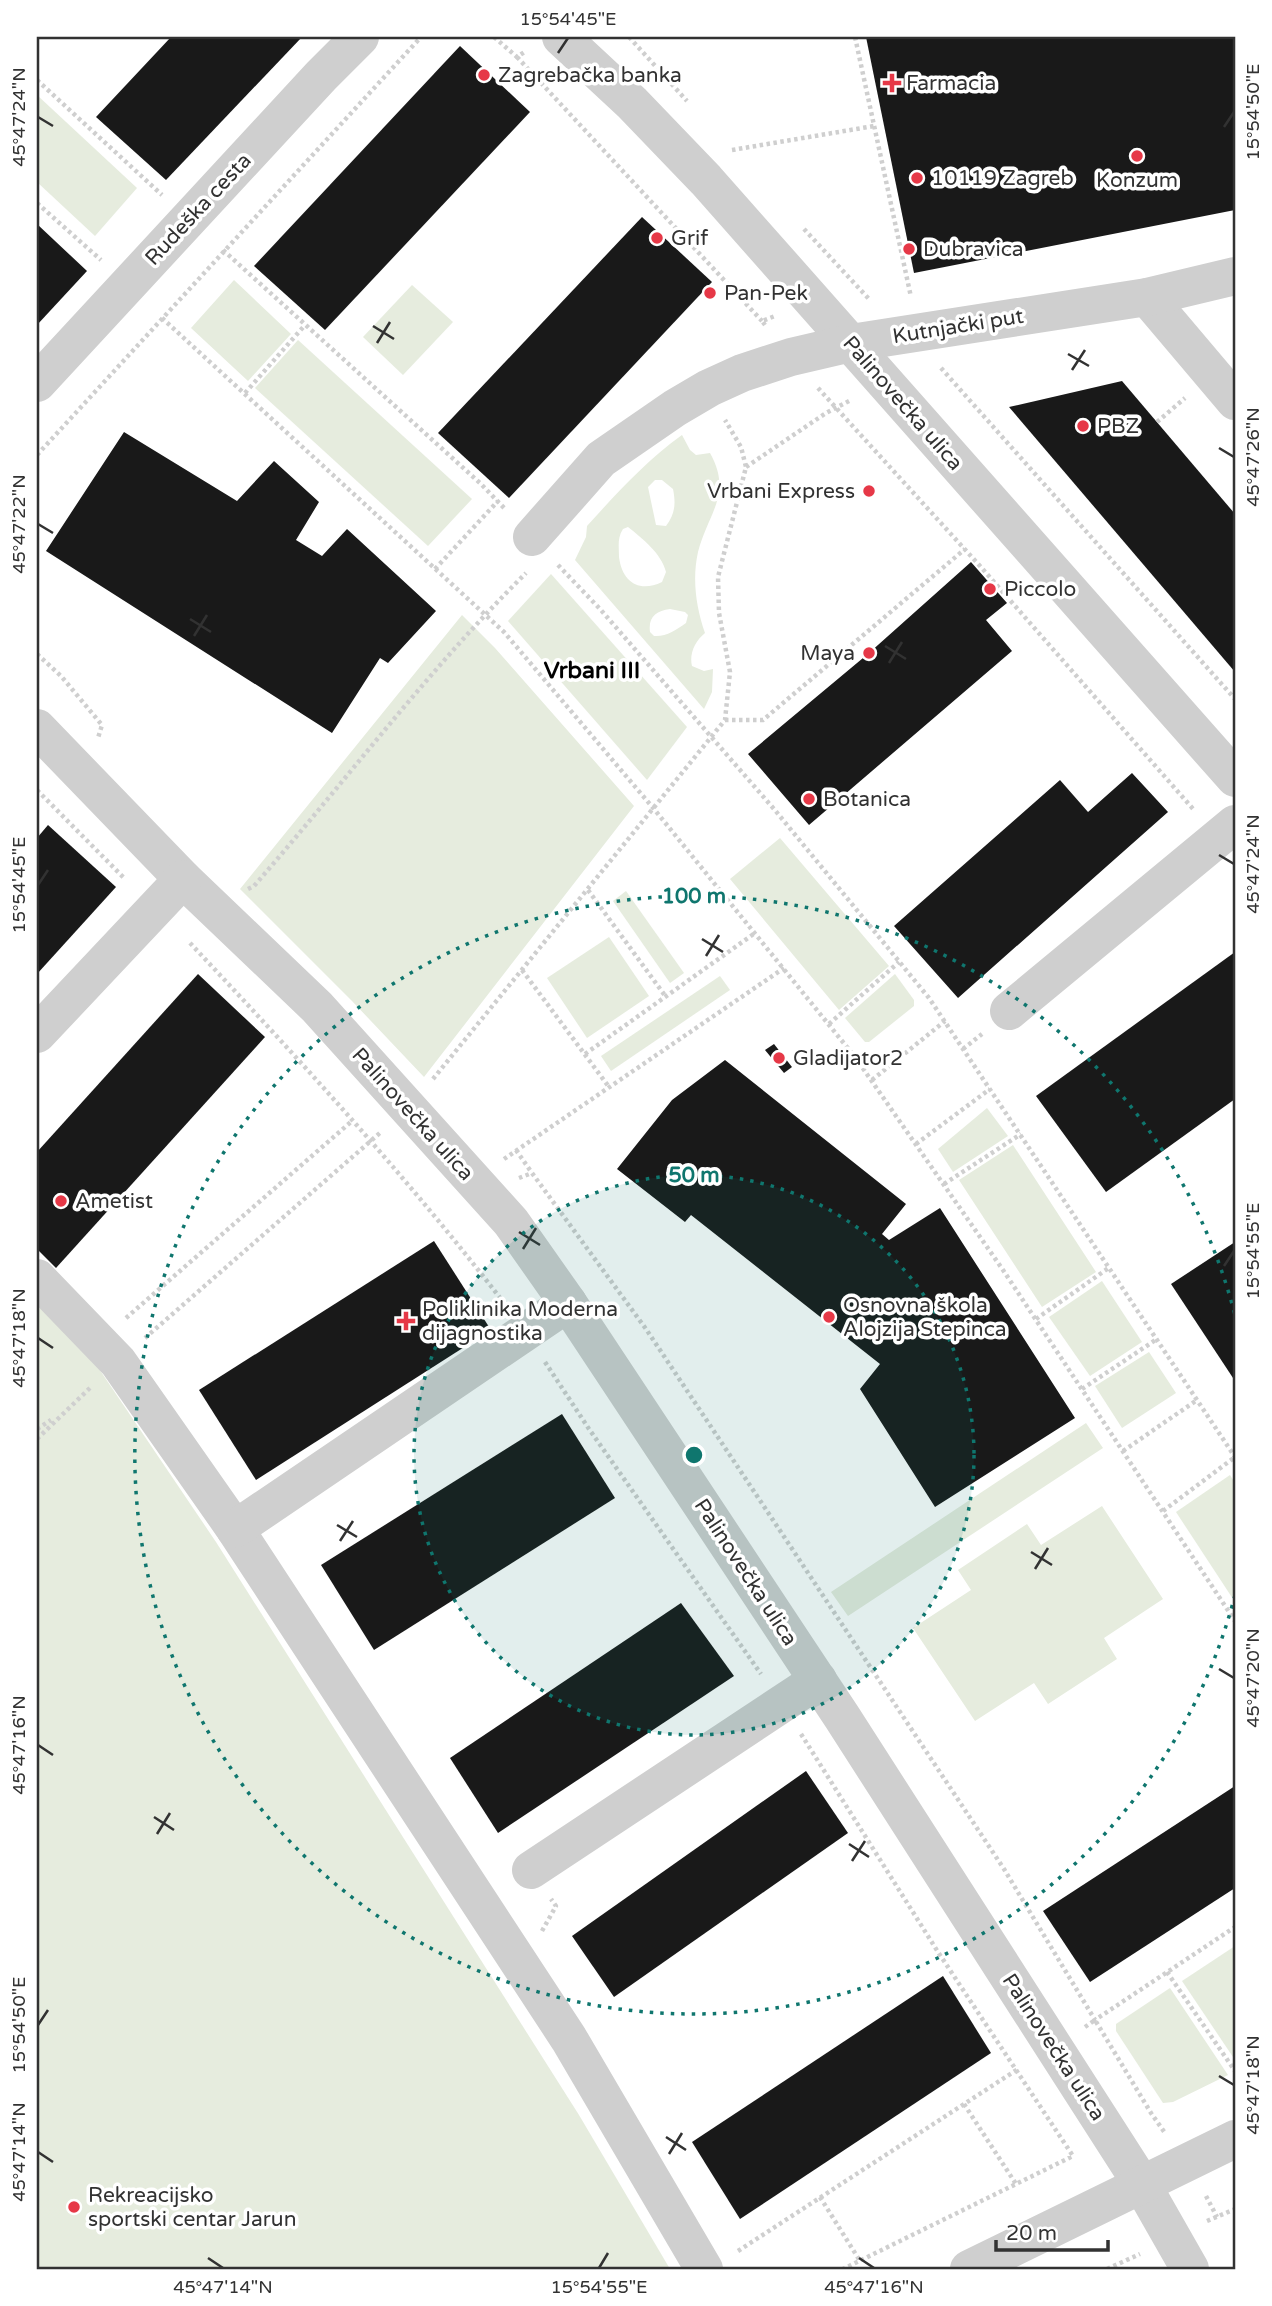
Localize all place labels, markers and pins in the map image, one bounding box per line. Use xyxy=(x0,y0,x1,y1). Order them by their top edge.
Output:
place label: Zagrebačka banka xyxy=(498,63,682,88)
marker: Zagrebačka banka xyxy=(476,67,492,83)
place label: Farmacia xyxy=(906,71,996,96)
marker: Farmacia xyxy=(884,75,900,91)
marker: Konzum xyxy=(1129,148,1145,164)
place label: 10119 Zagreb xyxy=(931,166,1074,191)
place label: Konzum xyxy=(1096,168,1178,193)
marker: 10119 Zagreb xyxy=(909,170,925,186)
place label: Grif xyxy=(671,226,708,251)
marker: Grif xyxy=(649,230,665,246)
place label: Dubravica xyxy=(923,237,1024,262)
marker: Dubravica xyxy=(901,241,917,257)
place label: Pan-Pek xyxy=(724,281,808,306)
marker: Pan-Pek xyxy=(702,285,718,301)
place label: PBZ xyxy=(1097,414,1139,439)
marker: PBZ xyxy=(1075,418,1091,434)
place label: Vrbani Express xyxy=(707,479,855,504)
marker: Vrbani Express xyxy=(861,483,877,499)
place label: Piccolo xyxy=(1004,577,1076,602)
marker: Piccolo xyxy=(982,581,998,597)
place label: Maya xyxy=(800,641,855,666)
marker: Maya xyxy=(861,645,877,661)
place label: Botanica xyxy=(823,787,911,812)
marker: Botanica xyxy=(801,791,817,807)
place label: Gladijator2 xyxy=(793,1046,903,1071)
marker: Gladijator2 xyxy=(771,1050,787,1066)
place label: Ametist xyxy=(75,1189,153,1214)
marker: Ametist xyxy=(53,1193,69,1209)
place label: Osnovna škola Alojzija Stepinca xyxy=(843,1293,1007,1342)
place label: Poliklinika Moderna dijagnostika xyxy=(422,1297,618,1346)
marker: Osnovna škola Alojzija Stepinca xyxy=(821,1309,837,1325)
marker: Poliklinika Moderna dijagnostika xyxy=(396,1311,416,1331)
centre of rings xyxy=(682,1443,706,1467)
place label: Rekreacijsko sportski centar Jarun xyxy=(88,2183,296,2232)
marker: Rekreacijsko sportski centar Jarun xyxy=(66,2199,82,2215)

